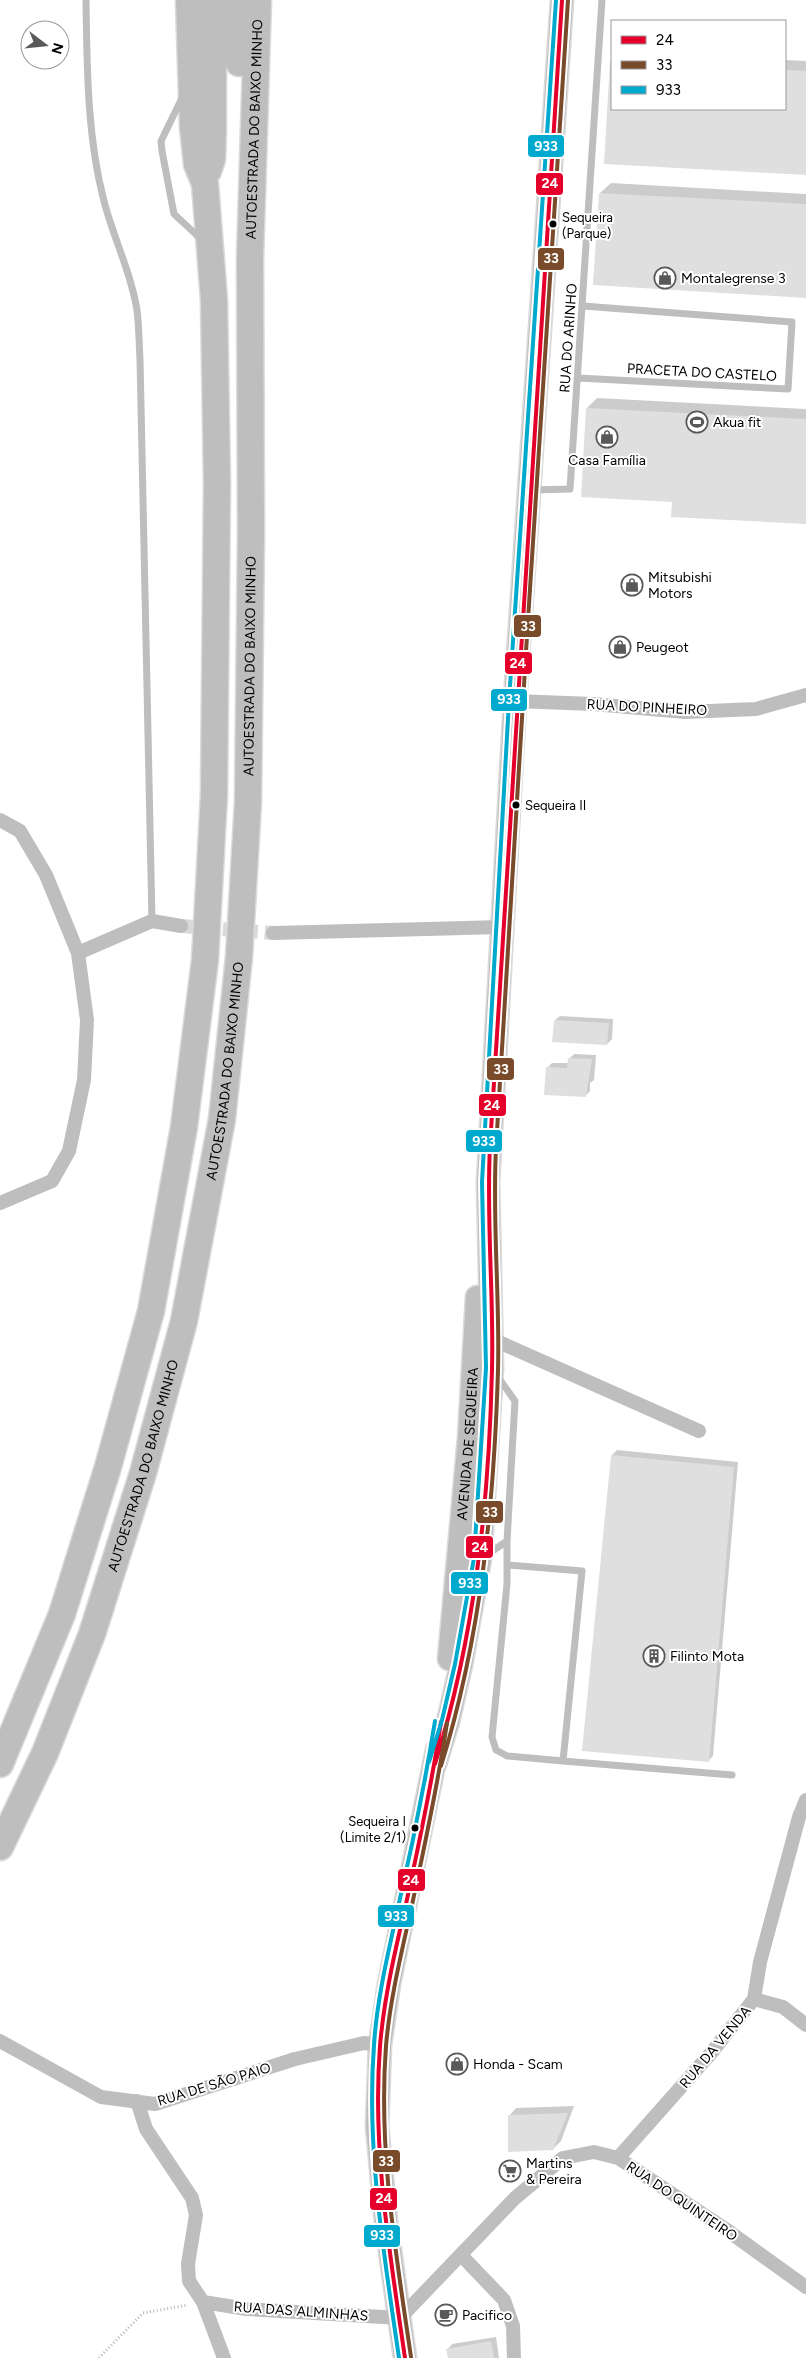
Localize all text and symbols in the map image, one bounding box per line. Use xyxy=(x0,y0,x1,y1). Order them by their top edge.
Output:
street label: AUTOESTRADA DO BAIXO MINHO xyxy=(243,19,266,240)
north arrow xyxy=(20,20,70,70)
legend xyxy=(611,20,786,110)
text: 24 xyxy=(656,31,674,49)
text: N xyxy=(47,41,67,56)
text: 33 xyxy=(656,56,672,74)
text: 933 xyxy=(656,81,681,99)
line badge: 933 xyxy=(527,134,565,158)
text: 933 xyxy=(534,138,558,155)
line badge: 24 xyxy=(535,172,564,196)
text: 24 xyxy=(542,175,559,192)
place label: Sequeira (Parque) xyxy=(562,210,613,241)
marker: Sequeira (Parque) xyxy=(548,219,558,229)
line badge: 33 xyxy=(537,247,565,271)
text: 33 xyxy=(543,250,559,267)
shop icon: Montalegrense 3 xyxy=(653,266,677,290)
place label: Montalegrense 3 xyxy=(681,270,786,287)
street label: RUA DO ARINHO xyxy=(556,283,581,393)
street label: PRACETA DO CASTELO xyxy=(627,360,778,385)
sports icon: Akua fit xyxy=(685,410,709,434)
place label: Akua fit xyxy=(713,414,761,431)
shop icon: Casa Família xyxy=(595,425,619,449)
place label: Casa Família xyxy=(568,452,646,469)
street label: AUTOESTRADA DO BAIXO MINHO xyxy=(240,556,260,776)
place label: Mitsubishi Motors xyxy=(648,569,712,602)
shop icon: Mitsubishi Motors xyxy=(620,573,644,597)
line badge: 33 xyxy=(513,614,542,638)
text: 33 xyxy=(520,618,536,635)
shop icon: Peugeot xyxy=(608,635,632,659)
place label: Peugeot xyxy=(636,639,689,656)
line badge: 24 xyxy=(504,651,533,675)
text: 24 xyxy=(510,655,527,672)
line badge: 933 xyxy=(490,688,528,712)
text: 933 xyxy=(497,691,521,708)
street label: RUA DO PINHEIRO xyxy=(586,696,708,719)
place label: Sequeira II xyxy=(525,798,586,813)
marker: Sequeira II xyxy=(511,800,521,810)
street label: AUTOESTRADA DO BAIXO MINHO xyxy=(203,961,247,1182)
line badge: 33 xyxy=(486,1057,515,1081)
text: 33 xyxy=(493,1061,509,1078)
line badge: 24 xyxy=(478,1093,507,1117)
text: 24 xyxy=(484,1097,501,1114)
line badge: 933 xyxy=(465,1129,503,1153)
text: 933 xyxy=(472,1133,496,1150)
street label: AUTOESTRADA DO BAIXO MINHO xyxy=(104,1358,182,1574)
street label: AVENIDA DE SEQUEIRA xyxy=(454,1366,482,1521)
line badge: 33 xyxy=(475,1500,504,1524)
text: 33 xyxy=(482,1504,498,1521)
line badge: 24 xyxy=(465,1535,494,1559)
text: 24 xyxy=(472,1539,489,1556)
line badge: 933 xyxy=(450,1571,489,1595)
text: 933 xyxy=(458,1575,482,1592)
building icon: Filinto Mota xyxy=(642,1644,666,1668)
place label: Filinto Mota xyxy=(670,1648,744,1665)
place label: Sequeira I (Limite 2/1) xyxy=(340,1814,406,1845)
marker: Sequeira I (Limite 2/1) xyxy=(410,1823,420,1833)
line badge: 24 xyxy=(397,1868,426,1892)
text: 24 xyxy=(403,1872,420,1889)
line badge: 933 xyxy=(377,1904,415,1928)
text: 933 xyxy=(384,1908,408,1925)
street label: RUA DA VENDA xyxy=(676,2002,755,2092)
shop icon: Honda - Scam xyxy=(445,2052,469,2076)
place label: Honda - Scam xyxy=(473,2056,563,2073)
street label: RUA DE SÃO PAIO xyxy=(155,2059,273,2110)
line badge: 33 xyxy=(372,2149,401,2173)
text: 33 xyxy=(378,2153,394,2170)
place label: Martins & Pereira xyxy=(526,2155,582,2188)
street label: RUA DO QUINTEIRO xyxy=(623,2158,741,2245)
supermarket icon: Martins & Pereira xyxy=(498,2159,522,2183)
line badge: 24 xyxy=(369,2187,398,2211)
text: 24 xyxy=(376,2190,393,2207)
line badge: 933 xyxy=(363,2224,401,2248)
text: 933 xyxy=(370,2227,394,2244)
street label: RUA DAS ALMINHAS xyxy=(233,2298,369,2325)
cafe icon: Pacifico xyxy=(434,2303,458,2327)
place label: Pacifico xyxy=(462,2307,512,2324)

